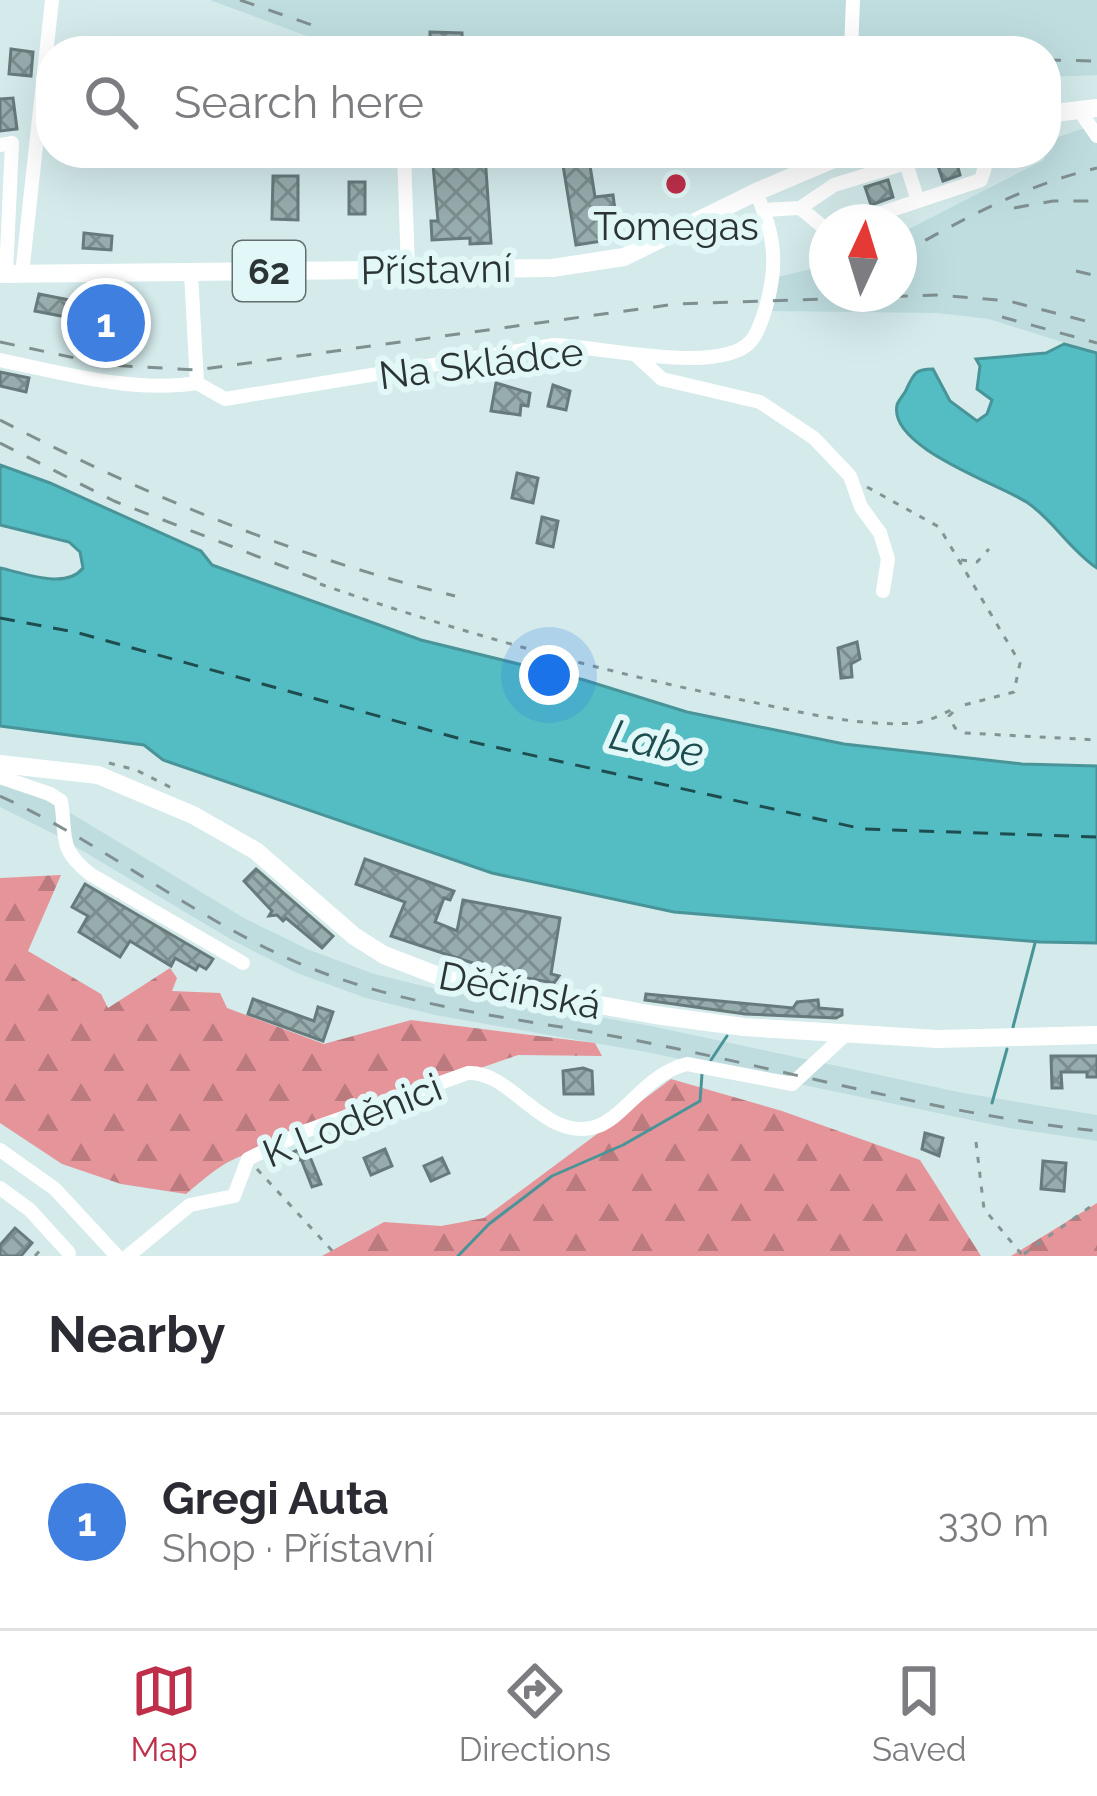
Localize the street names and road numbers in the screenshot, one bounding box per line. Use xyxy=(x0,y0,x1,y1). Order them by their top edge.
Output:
road number: 62 xyxy=(233,241,305,301)
street label: Přístavní xyxy=(360,245,512,293)
street label: Na Skládce xyxy=(376,328,586,398)
street label: Děčínská xyxy=(435,952,605,1028)
street label: K Loděnici xyxy=(256,1063,448,1177)

